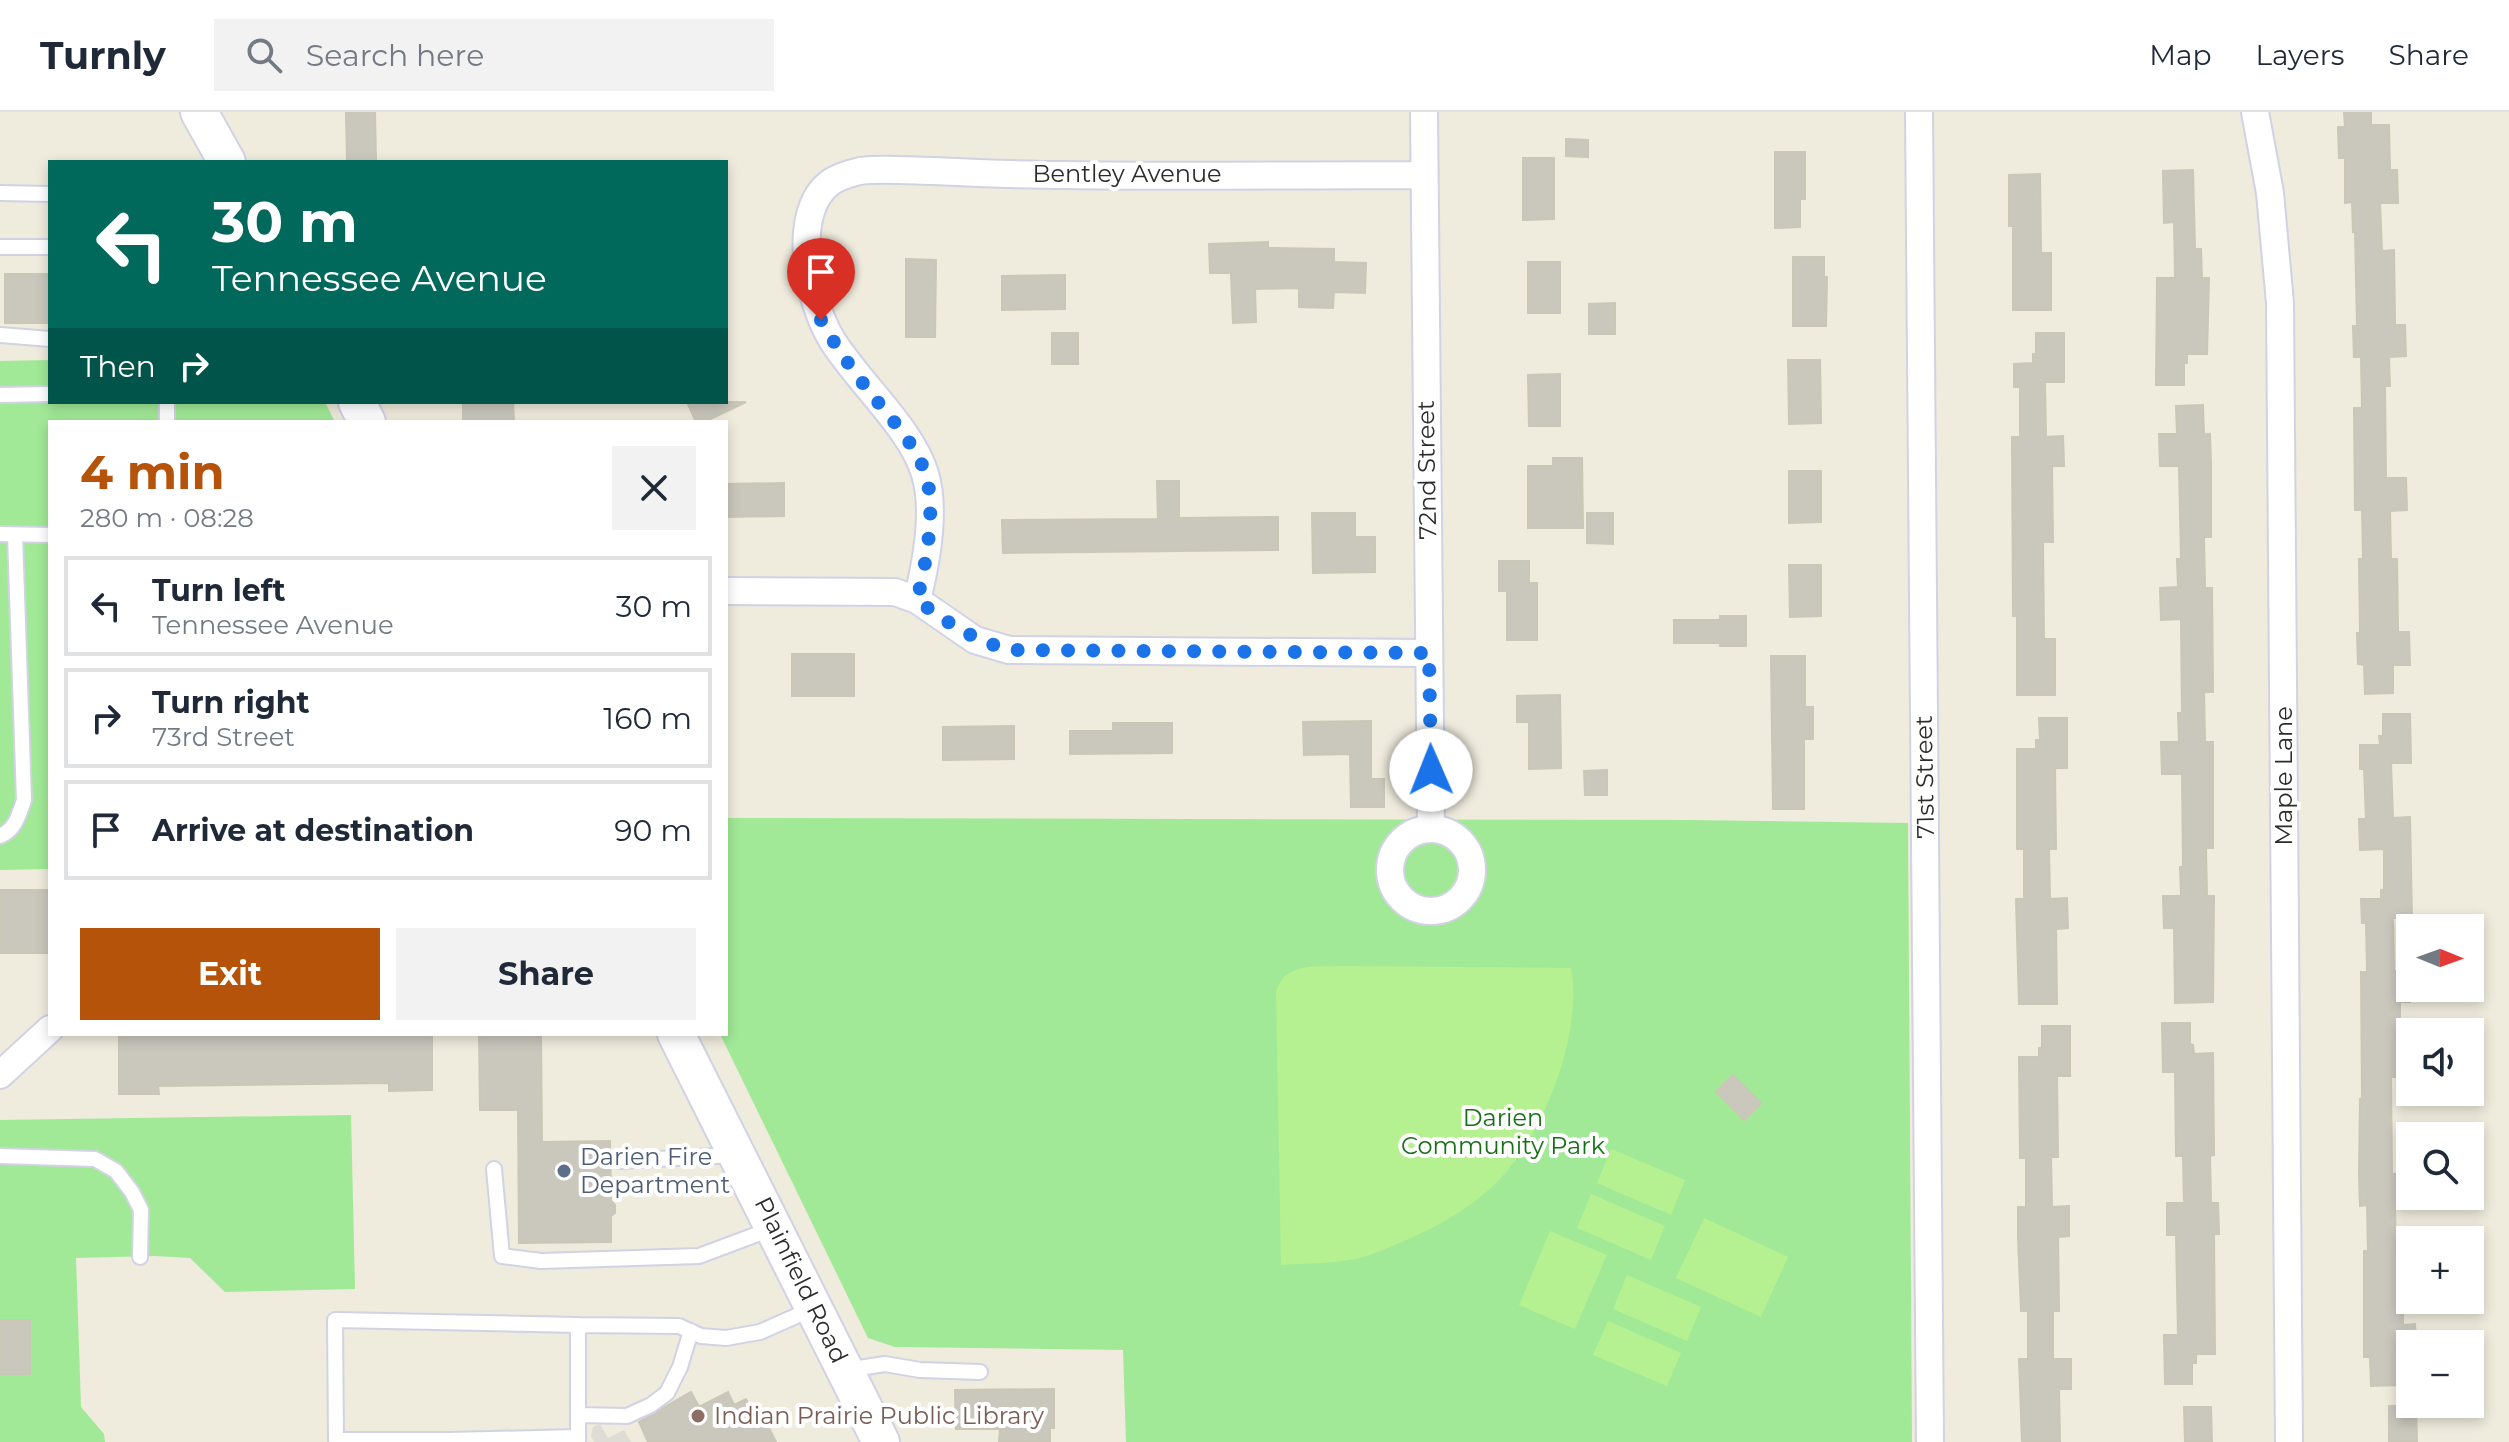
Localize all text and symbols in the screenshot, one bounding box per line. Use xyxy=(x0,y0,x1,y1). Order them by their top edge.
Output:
search box xyxy=(214,19,774,91)
text: Turnly xyxy=(40,32,166,79)
icon: search xyxy=(242,33,286,77)
text: Search here xyxy=(306,37,484,74)
text: Map xyxy=(2149,38,2212,72)
text: Layers xyxy=(2256,38,2345,72)
text: Share xyxy=(2389,38,2469,72)
street label: Bentley Avenue xyxy=(1032,159,1222,188)
text: 30 m xyxy=(212,188,358,256)
icon: left xyxy=(80,192,184,296)
pin xyxy=(787,238,855,320)
icon: arrive xyxy=(799,250,843,294)
text: Tennessee Avenue xyxy=(212,256,547,300)
icon: right xyxy=(172,344,216,388)
text: Then xyxy=(80,348,156,385)
street label: 72nd Street xyxy=(1411,400,1442,540)
text: 4 min xyxy=(80,443,225,501)
button: close xyxy=(612,446,696,530)
text: 280 m · 08:28 xyxy=(80,502,254,534)
text: Turn left xyxy=(152,572,285,609)
icon: left xyxy=(84,584,128,628)
text: 30 m xyxy=(616,588,692,625)
text: Tennessee Avenue xyxy=(152,609,394,641)
text: Turn right xyxy=(152,684,309,721)
icon: right xyxy=(84,696,128,740)
text: 160 m xyxy=(603,700,692,737)
street label: Maple Lane xyxy=(2269,706,2298,846)
street label: 71st Street xyxy=(1909,715,1940,839)
text: 73rd Street xyxy=(152,721,295,753)
position arrow xyxy=(1389,728,1473,812)
icon: arrive xyxy=(84,808,128,852)
text: Arrive at destination xyxy=(152,812,474,849)
text: 90 m xyxy=(614,812,692,849)
north arrow xyxy=(2396,914,2484,1002)
map controls xyxy=(2396,914,2484,1418)
button: Exit xyxy=(80,928,380,1020)
button: Share xyxy=(396,928,696,1020)
button: sound xyxy=(2396,1018,2484,1106)
park label: Darien Community Park xyxy=(1401,1103,1606,1160)
button: search xyxy=(2396,1122,2484,1210)
place label: Darien Fire Department xyxy=(580,1142,731,1199)
marker: Darien Fire Department xyxy=(555,1162,573,1180)
street label: Plainfield Road xyxy=(749,1192,854,1368)
button: + xyxy=(2396,1226,2484,1314)
button: − xyxy=(2396,1330,2484,1418)
place label: Indian Prairie Public Library xyxy=(714,1401,1044,1430)
marker: Indian Prairie Public Library xyxy=(689,1407,707,1425)

